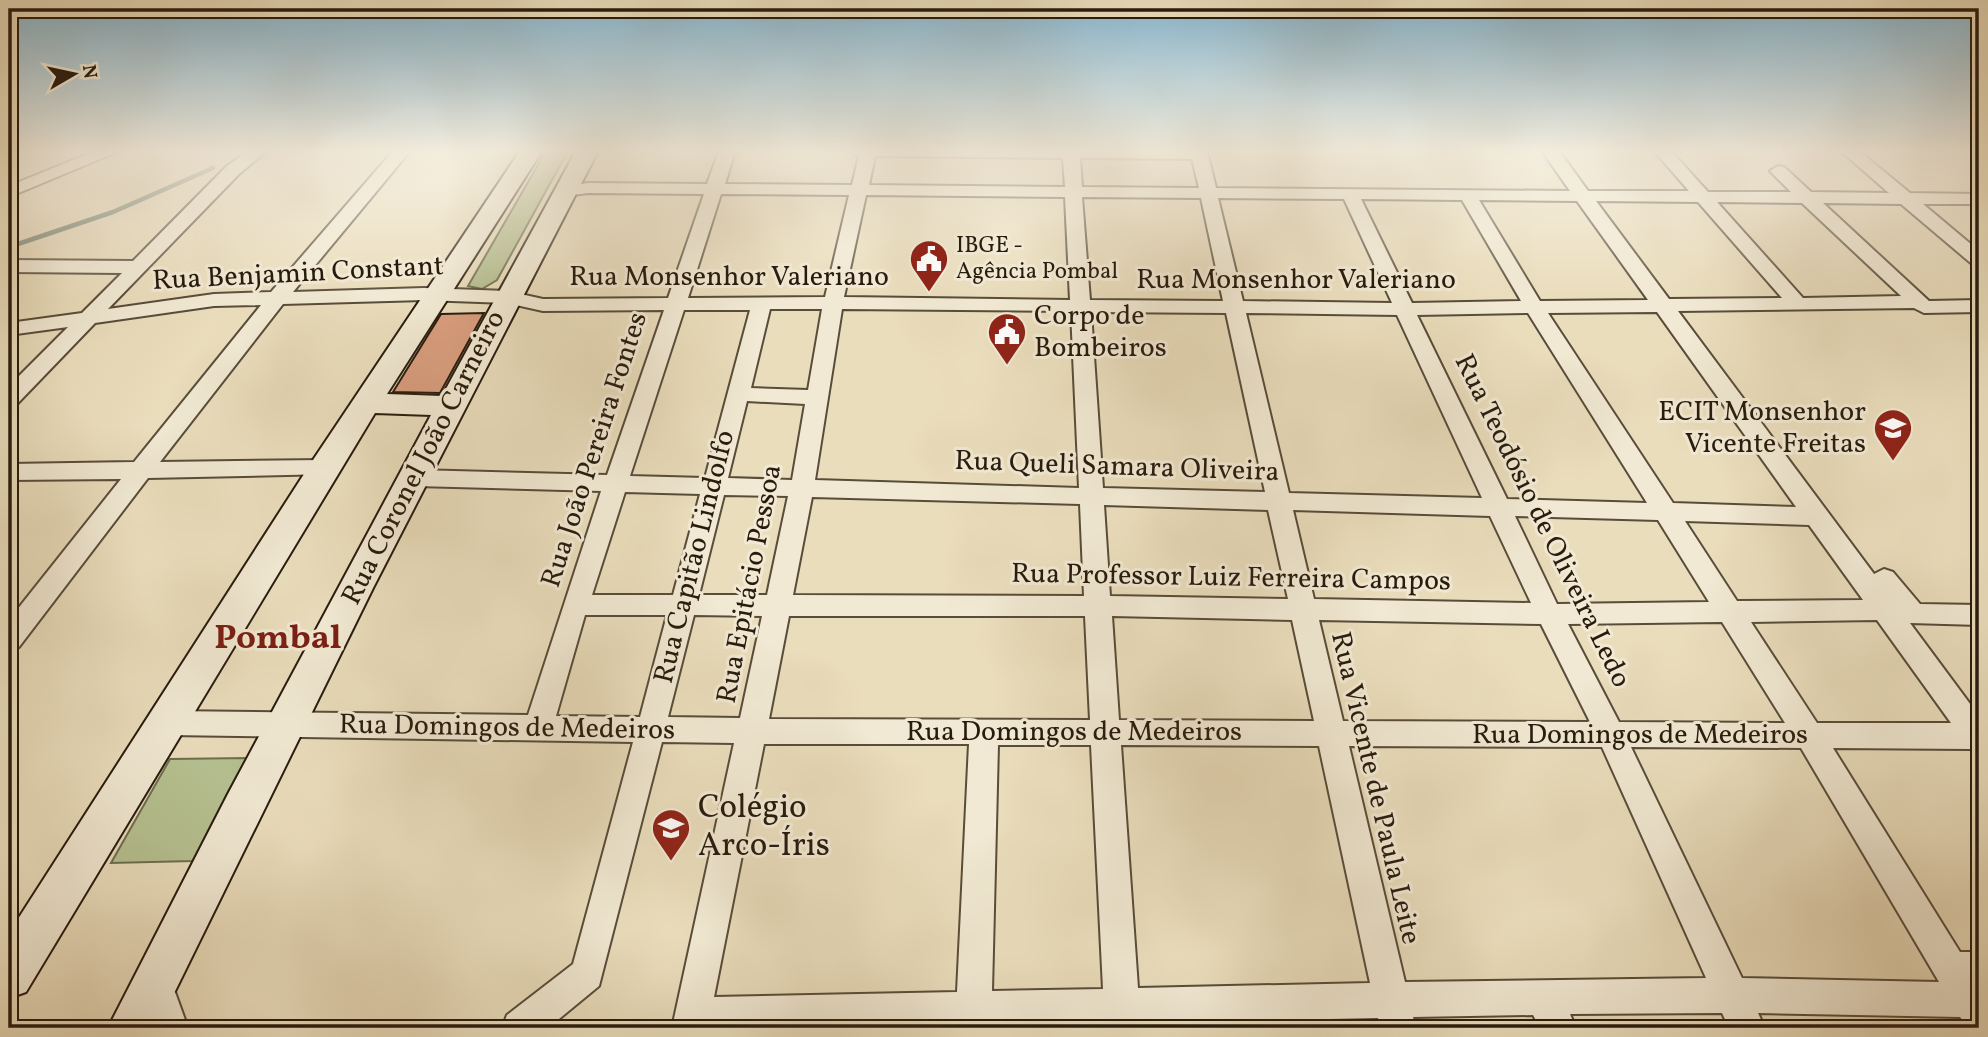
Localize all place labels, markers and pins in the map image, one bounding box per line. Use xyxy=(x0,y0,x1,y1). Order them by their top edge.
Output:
place label: IBGE - Agência Pombal xyxy=(956,230,1118,288)
public building icon: IBGE - Agência Pombal xyxy=(908,238,950,293)
place label: Corpo de Bombeiros xyxy=(1034,297,1167,368)
public building icon: Corpo de Bombeiros xyxy=(986,311,1028,366)
place label: ECIT Monsenhor Vicente Freitas xyxy=(1658,393,1866,464)
school or university icon: ECIT Monsenhor Vicente Freitas xyxy=(1872,407,1914,462)
place label: Colégio Arco-Íris xyxy=(698,786,830,870)
school or university icon: Colégio Arco-Íris xyxy=(650,807,692,862)

